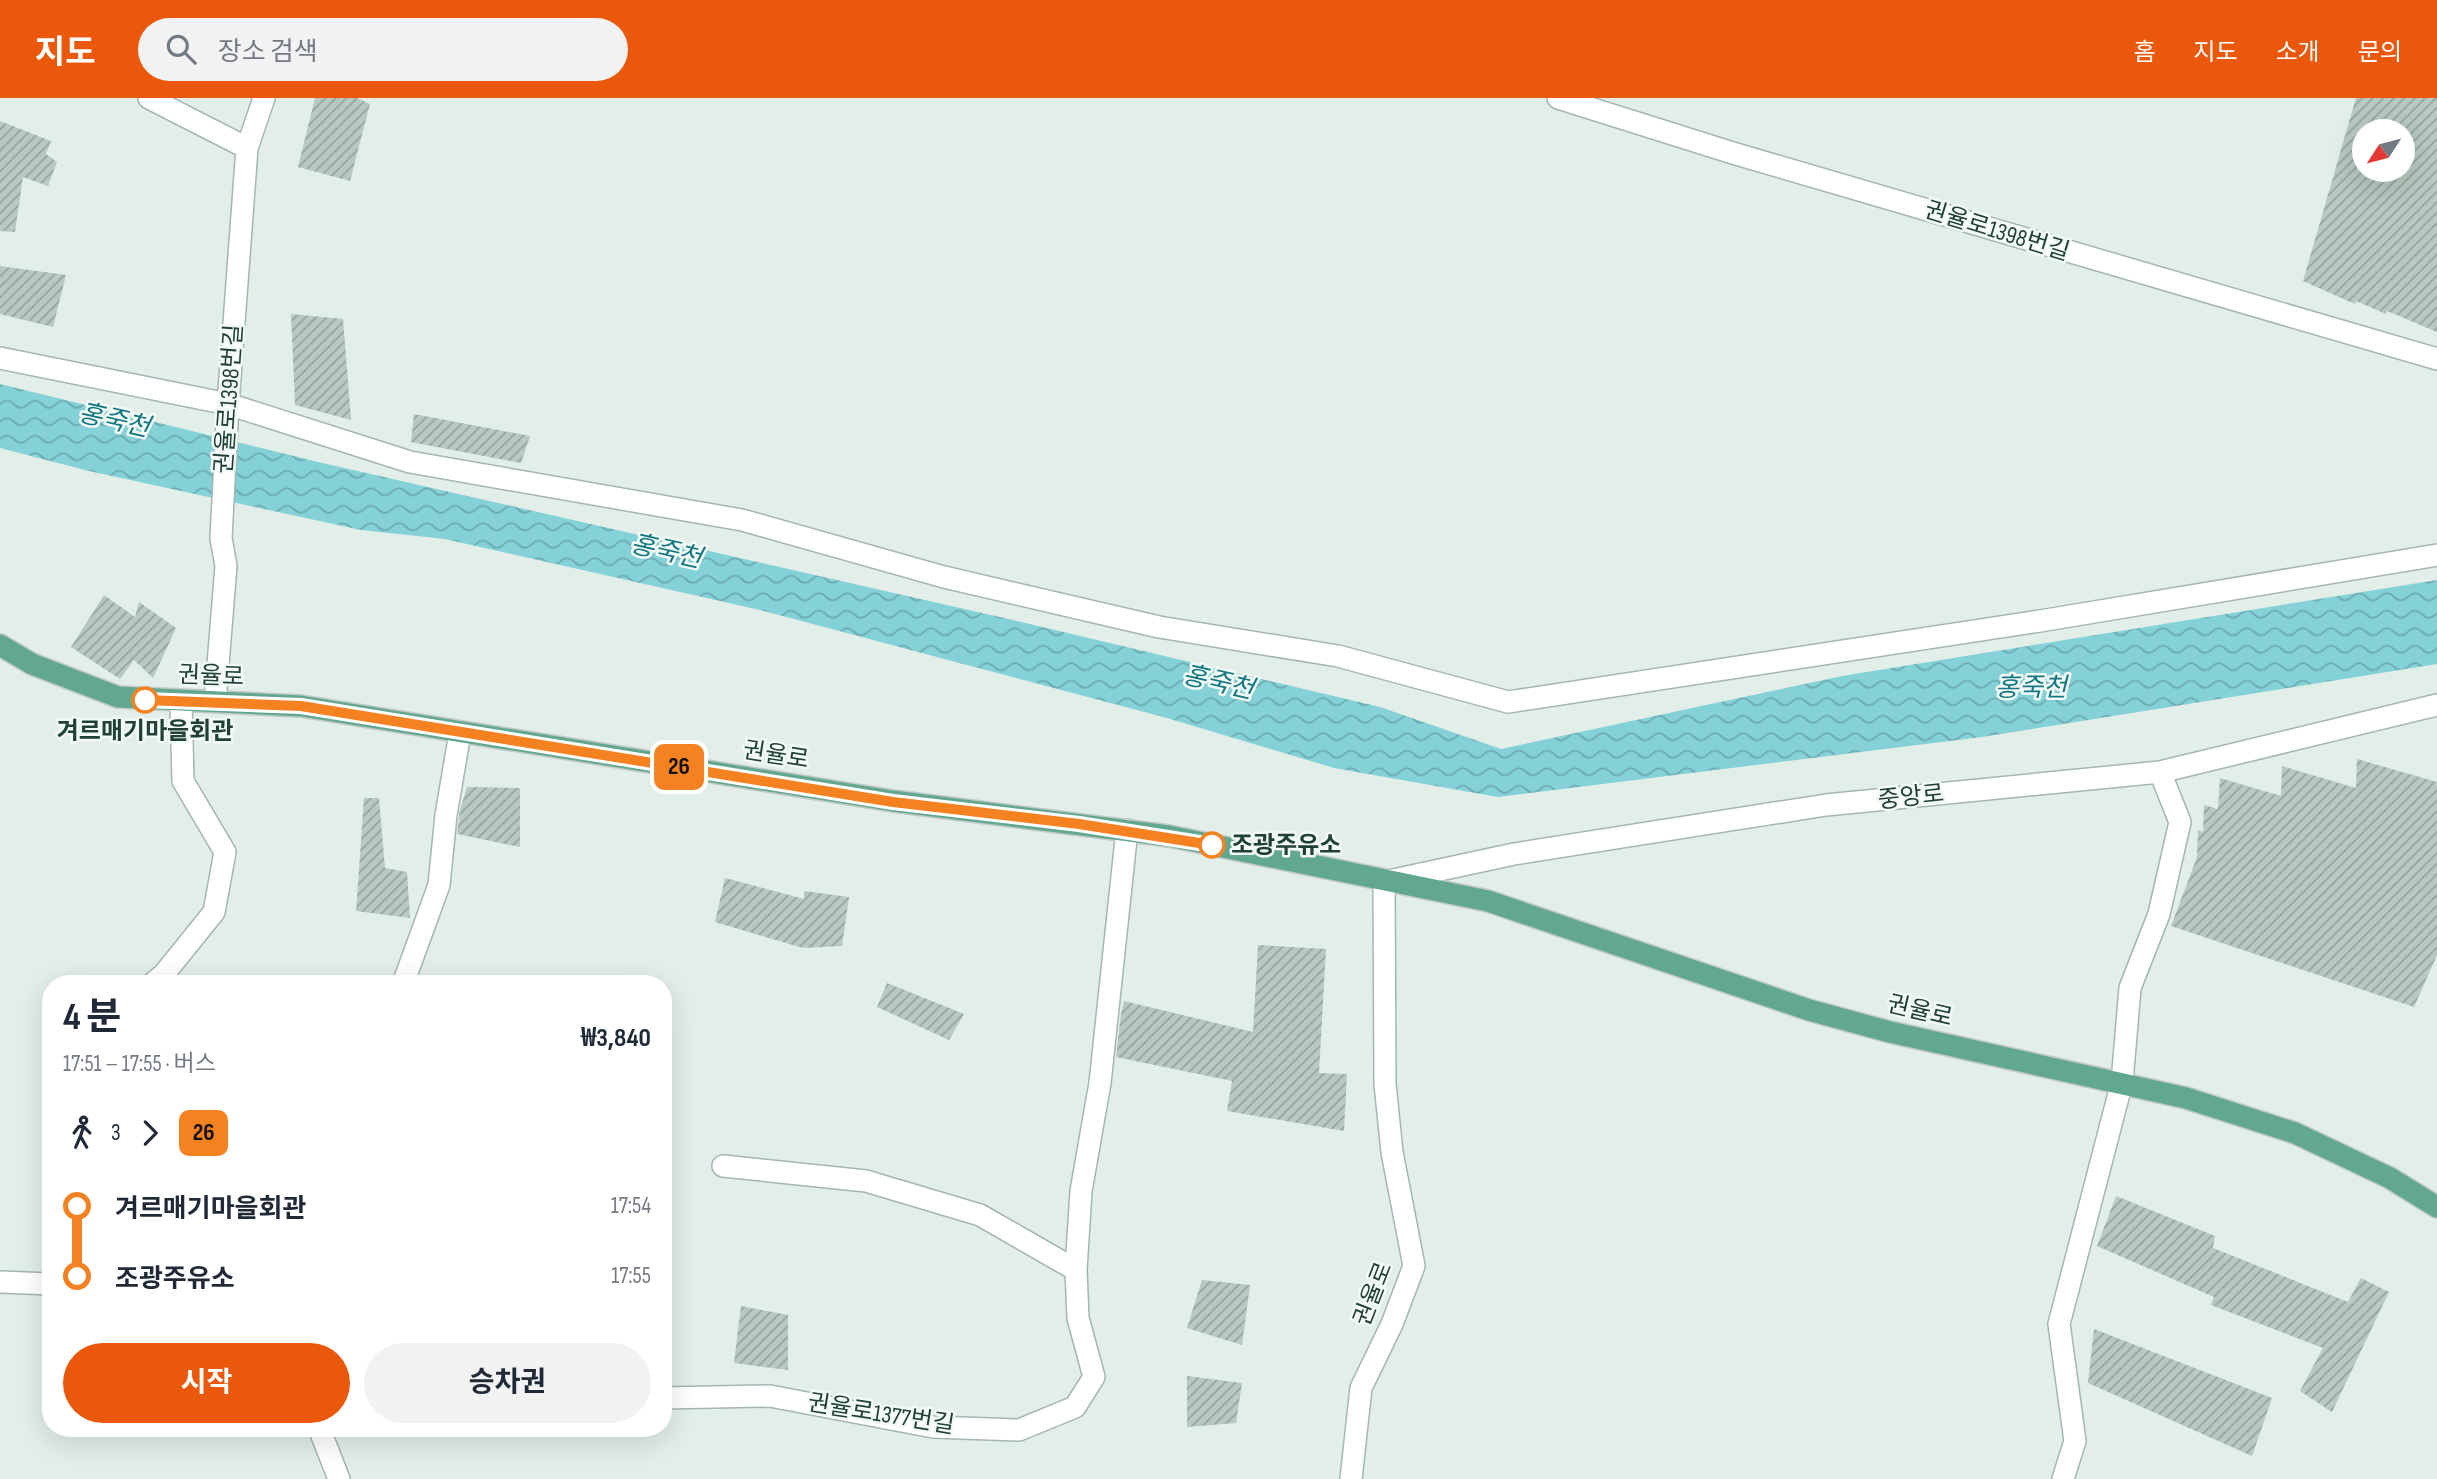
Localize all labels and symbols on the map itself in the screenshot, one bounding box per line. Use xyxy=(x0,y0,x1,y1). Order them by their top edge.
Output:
north arrow xyxy=(2352,119,2415,182)
street label: 권율로1398번길 xyxy=(1921,195,2073,267)
street label: 권율로1398번길 xyxy=(209,323,249,475)
water label: 홍죽천 xyxy=(76,398,155,445)
water label: 홍죽천 xyxy=(628,529,707,576)
street label: 권율로 xyxy=(177,660,245,692)
water label: 홍죽천 xyxy=(1180,660,1259,707)
water label: 홍죽천 xyxy=(1995,673,2070,704)
marker: 겨르매기마을회관 xyxy=(132,687,158,713)
place label: 겨르매기마을회관 xyxy=(57,717,233,746)
street label: 권율로 xyxy=(741,735,811,775)
line badge: 26 xyxy=(648,744,710,790)
street label: 중앙로 xyxy=(1877,779,1945,815)
place label: 조광주유소 xyxy=(1231,831,1341,860)
marker: 조광주유소 xyxy=(1199,832,1225,858)
street label: 권율로 xyxy=(1884,989,1956,1033)
street label: 권율로 xyxy=(1348,1258,1398,1330)
street label: 권율로1377번길 xyxy=(806,1388,956,1440)

